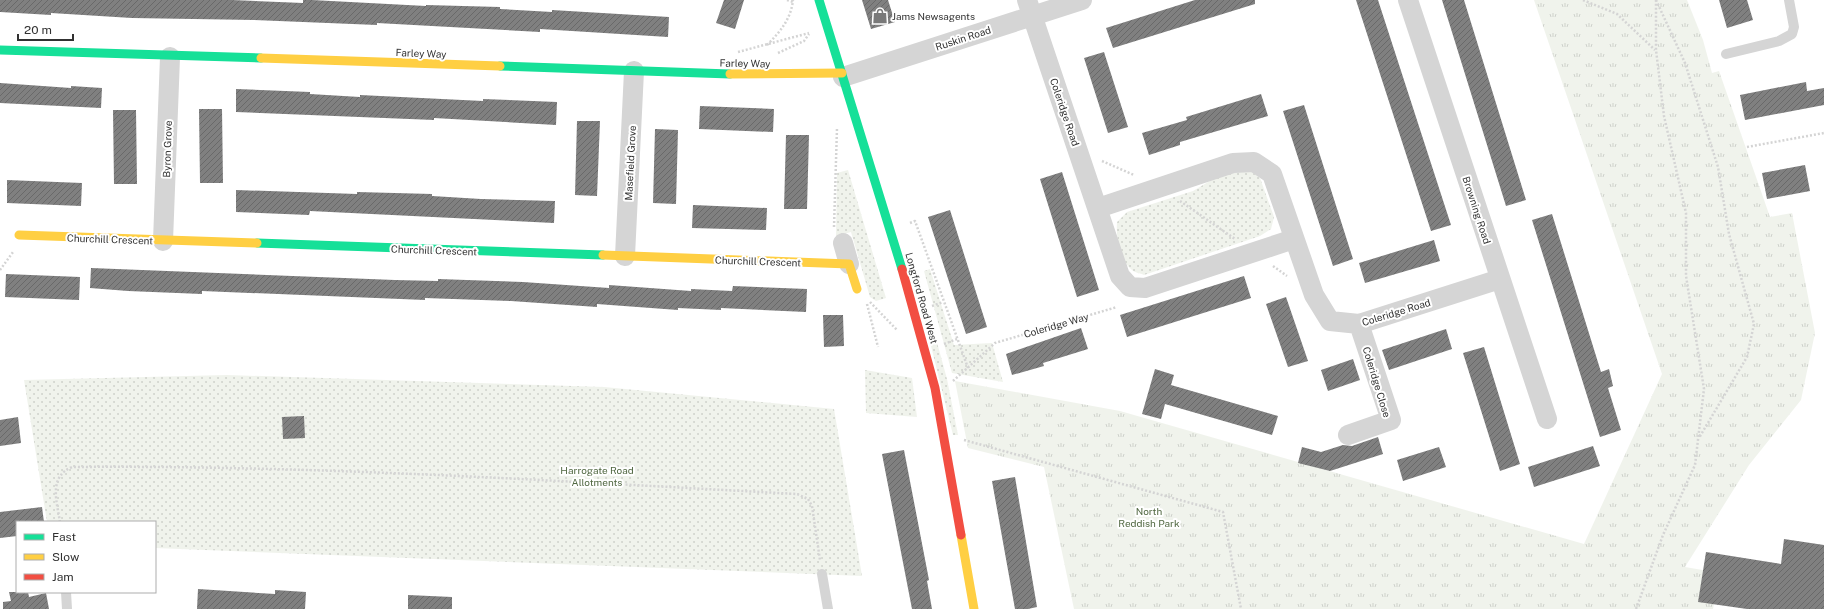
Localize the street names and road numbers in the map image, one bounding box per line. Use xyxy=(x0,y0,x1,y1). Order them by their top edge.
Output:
street label: Ruskin Road xyxy=(934,23,992,53)
street label: Farley Way xyxy=(395,46,447,60)
street label: Farley Way xyxy=(719,57,771,69)
street label: Coleridge Road xyxy=(1048,76,1082,148)
street label: Byron Grove xyxy=(160,120,174,178)
street label: Masefield Grove xyxy=(622,125,638,201)
street label: Browning Road xyxy=(1460,175,1494,245)
street label: Churchill Crescent xyxy=(67,231,153,247)
street label: Churchill Crescent xyxy=(391,242,477,258)
street label: Longford Road West xyxy=(903,251,941,345)
street label: Churchill Crescent xyxy=(715,253,801,269)
street label: Coleridge Road xyxy=(1360,296,1432,328)
street label: Coleridge Way xyxy=(1022,310,1090,340)
street label: Coleridge Close xyxy=(1361,345,1394,419)

